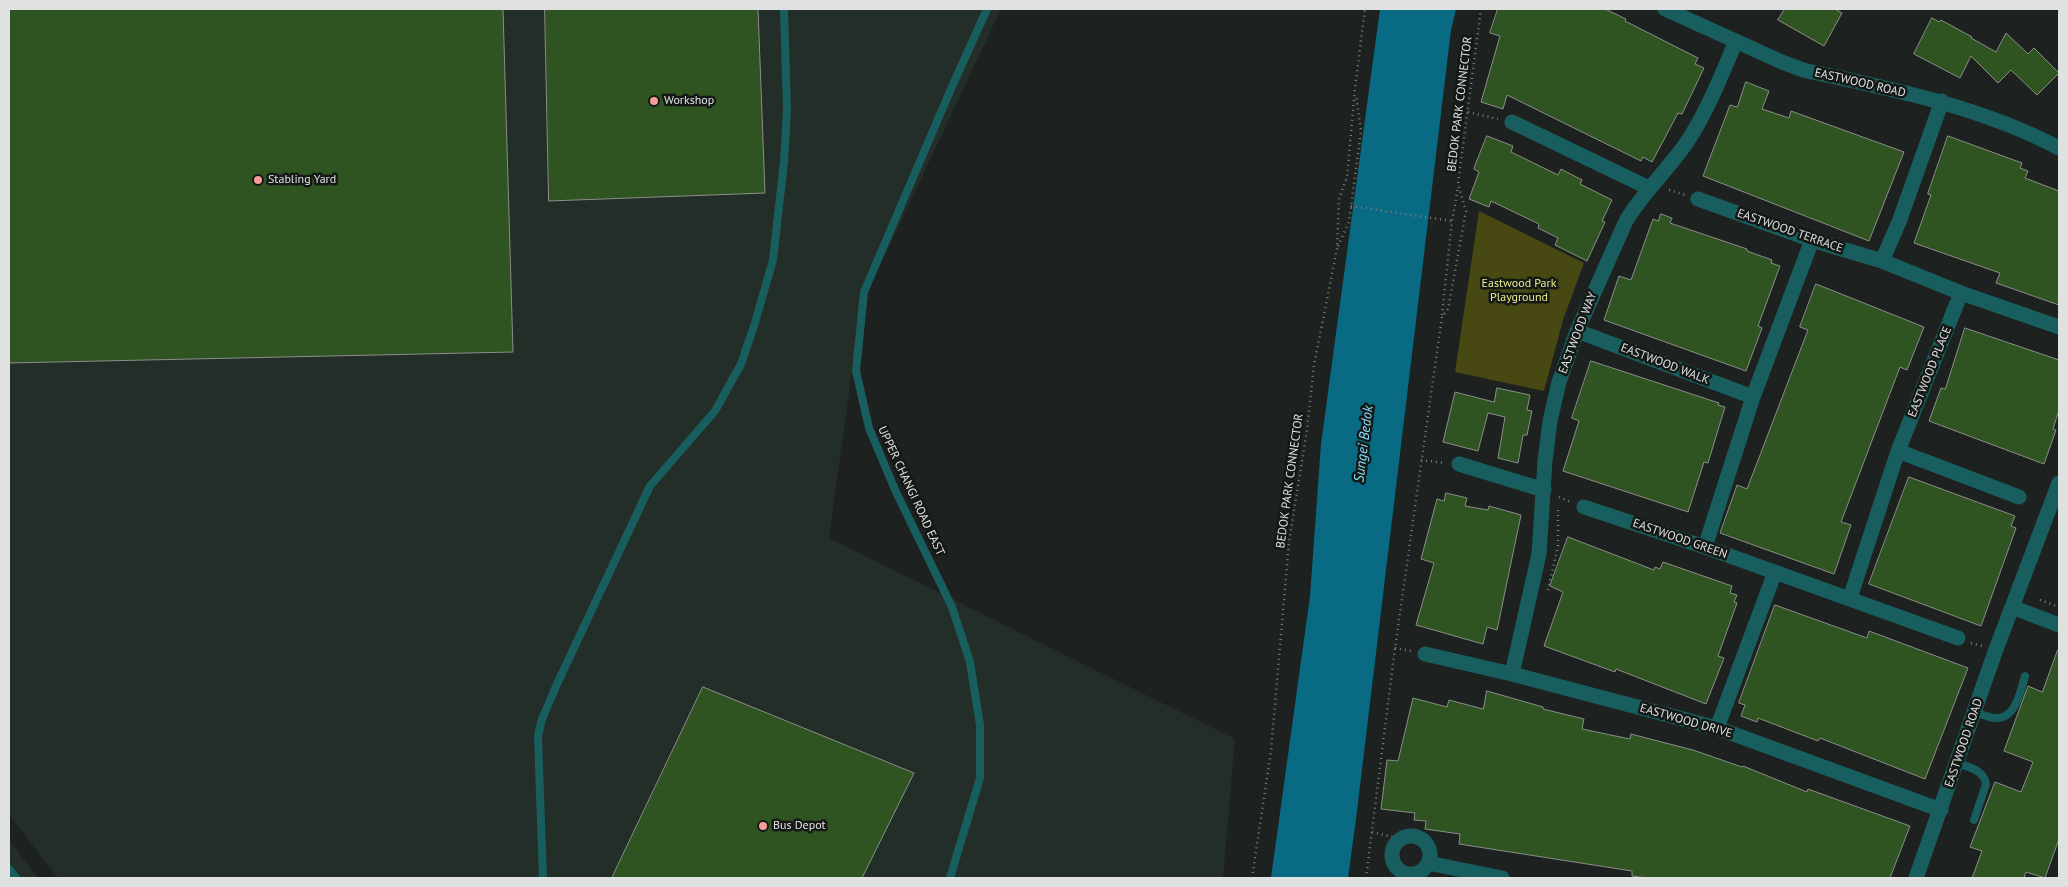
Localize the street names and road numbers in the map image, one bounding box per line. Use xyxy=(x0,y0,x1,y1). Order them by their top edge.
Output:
street label: BEDOK PARK CONNECTOR xyxy=(1445,36,1475,172)
street label: EASTWOOD ROAD xyxy=(1813,66,1907,100)
street label: EASTWOOD TERRACE xyxy=(1735,206,1845,256)
street label: EASTWOOD WAY xyxy=(1556,290,1600,376)
street label: EASTWOOD PLACE xyxy=(1905,325,1955,419)
street label: EASTWOOD WALK xyxy=(1619,340,1711,388)
street label: BEDOK PARK CONNECTOR xyxy=(1273,413,1307,549)
street label: UPPER CHANGI ROAD EAST xyxy=(875,424,947,558)
street label: EASTWOOD GREEN xyxy=(1631,516,1729,562)
street label: EASTWOOD ROAD xyxy=(1942,697,1986,789)
street label: EASTWOOD DRIVE xyxy=(1638,701,1734,741)

